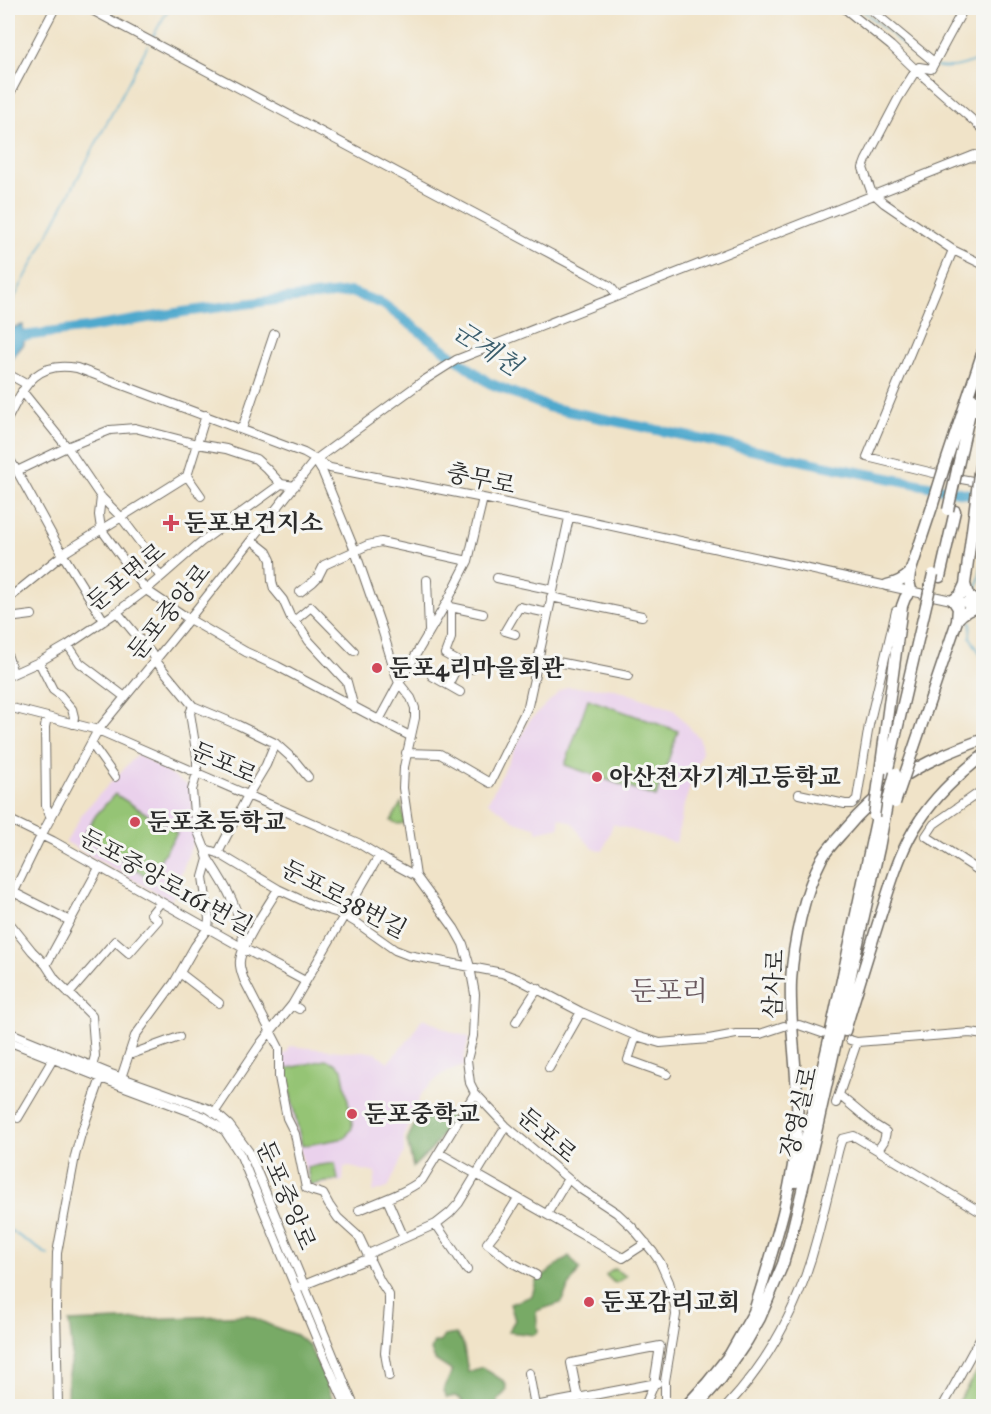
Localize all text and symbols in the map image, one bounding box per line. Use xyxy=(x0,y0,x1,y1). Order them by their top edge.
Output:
water label: 군계천 xyxy=(447,314,529,383)
street label: 충무로 xyxy=(444,457,518,501)
place label: 둔포보건지소 xyxy=(184,508,323,538)
marker: 둔포보건지소 xyxy=(162,514,180,532)
street label: 둔포면로 xyxy=(81,536,171,618)
street label: 둔포중앙로 xyxy=(121,558,217,666)
place label: 둔포4리마을회관 xyxy=(389,653,565,683)
marker: 둔포4리마을회관 xyxy=(370,661,384,675)
street label: 둔포로 xyxy=(186,735,262,791)
place label: 아산전자기계고등학교 xyxy=(609,762,841,792)
marker: 아산전자기계고등학교 xyxy=(590,770,604,784)
place label: 둔포초등학교 xyxy=(147,807,286,837)
marker: 둔포초등학교 xyxy=(128,815,142,829)
street label: 둔포중앙로161번길 xyxy=(74,822,258,942)
street label: 둔포로38번길 xyxy=(276,853,412,945)
street label: 삼사로 xyxy=(757,948,791,1020)
district label: 둔포리 xyxy=(630,974,708,1007)
street label: 장영실로 xyxy=(774,1063,824,1161)
place label: 둔포중학교 xyxy=(364,1099,480,1129)
street label: 둔포로 xyxy=(511,1101,583,1169)
marker: 둔포중학교 xyxy=(345,1107,359,1121)
street label: 둔포중앙로 xyxy=(250,1136,322,1254)
place label: 둔포감리교회 xyxy=(601,1287,740,1317)
marker: 둔포감리교회 xyxy=(582,1295,596,1309)

